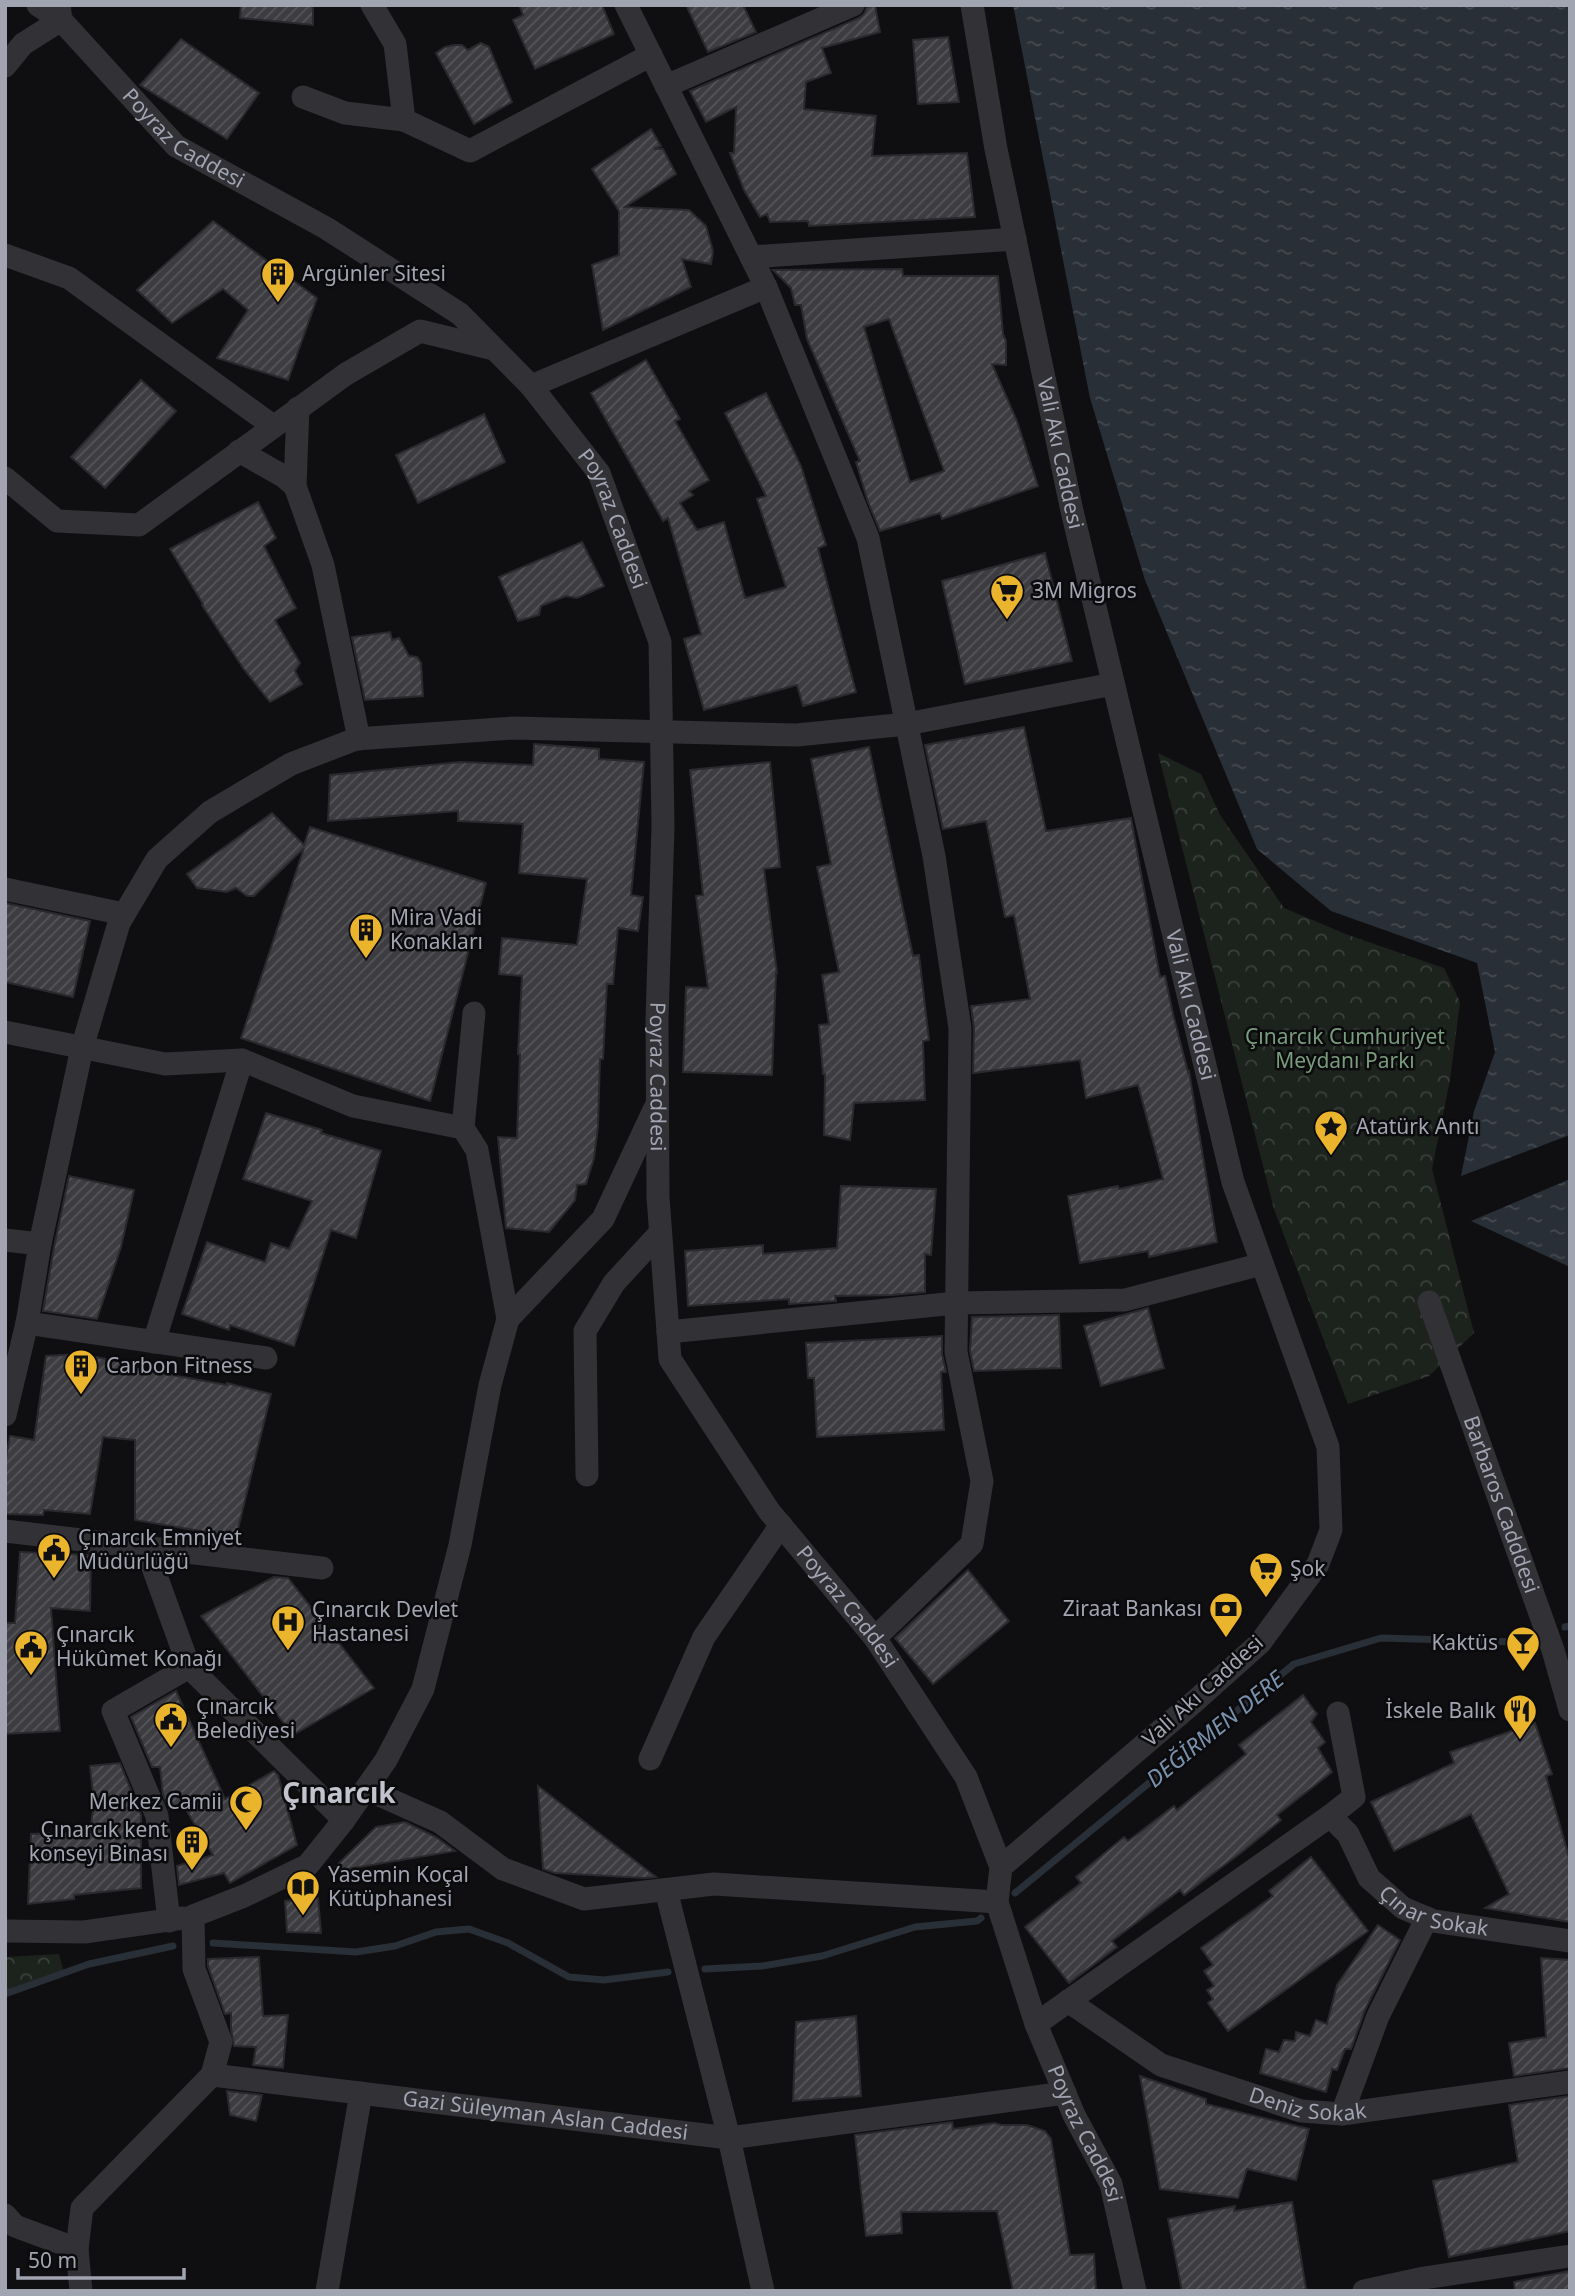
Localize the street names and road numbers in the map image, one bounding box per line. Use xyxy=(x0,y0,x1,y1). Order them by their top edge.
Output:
street label: Poyraz Caddesi xyxy=(117,82,250,194)
street label: Vali Akı Caddesi xyxy=(1031,375,1091,532)
street label: Poyraz Caddesi xyxy=(572,442,655,592)
street label: Vali Akı Caddesi xyxy=(1160,927,1223,1083)
street label: Poyraz Caddesi xyxy=(644,1002,673,1152)
street label: Barbaros Cadddesi xyxy=(1458,1412,1547,1597)
street label: Poyraz Caddesi xyxy=(791,1539,906,1673)
street label: Vali Akı Caddesi xyxy=(1136,1628,1269,1752)
street label: Çınar Sokak xyxy=(1374,1878,1491,1942)
street label: Poyraz Caddesi xyxy=(1042,2060,1130,2205)
street label: Deniz Sokak xyxy=(1246,2080,1369,2127)
street label: Gazi Süleyman Aslan Caddesi xyxy=(401,2083,690,2146)

